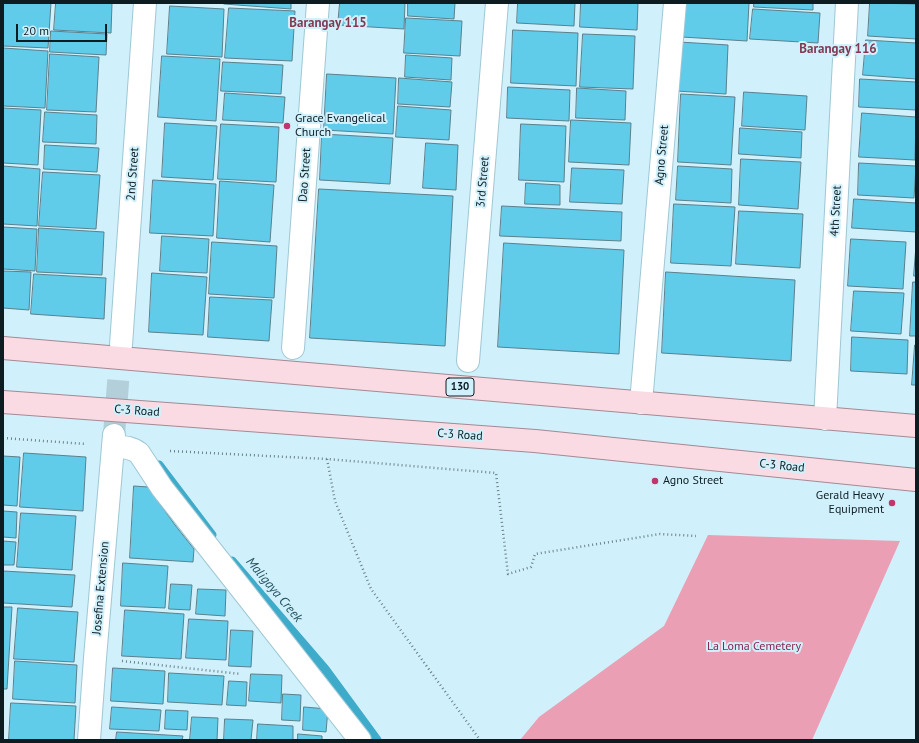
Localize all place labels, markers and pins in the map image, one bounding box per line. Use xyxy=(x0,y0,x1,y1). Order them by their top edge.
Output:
place label: Grace Evangelical Church xyxy=(295,112,386,140)
marker: Grace Evangelical Church xyxy=(282,121,292,131)
place label: Agno Street xyxy=(663,474,723,488)
marker: Agno Street xyxy=(650,476,660,486)
place label: Gerald Heavy Equipment xyxy=(816,489,884,517)
marker: Gerald Heavy Equipment xyxy=(887,498,897,508)

